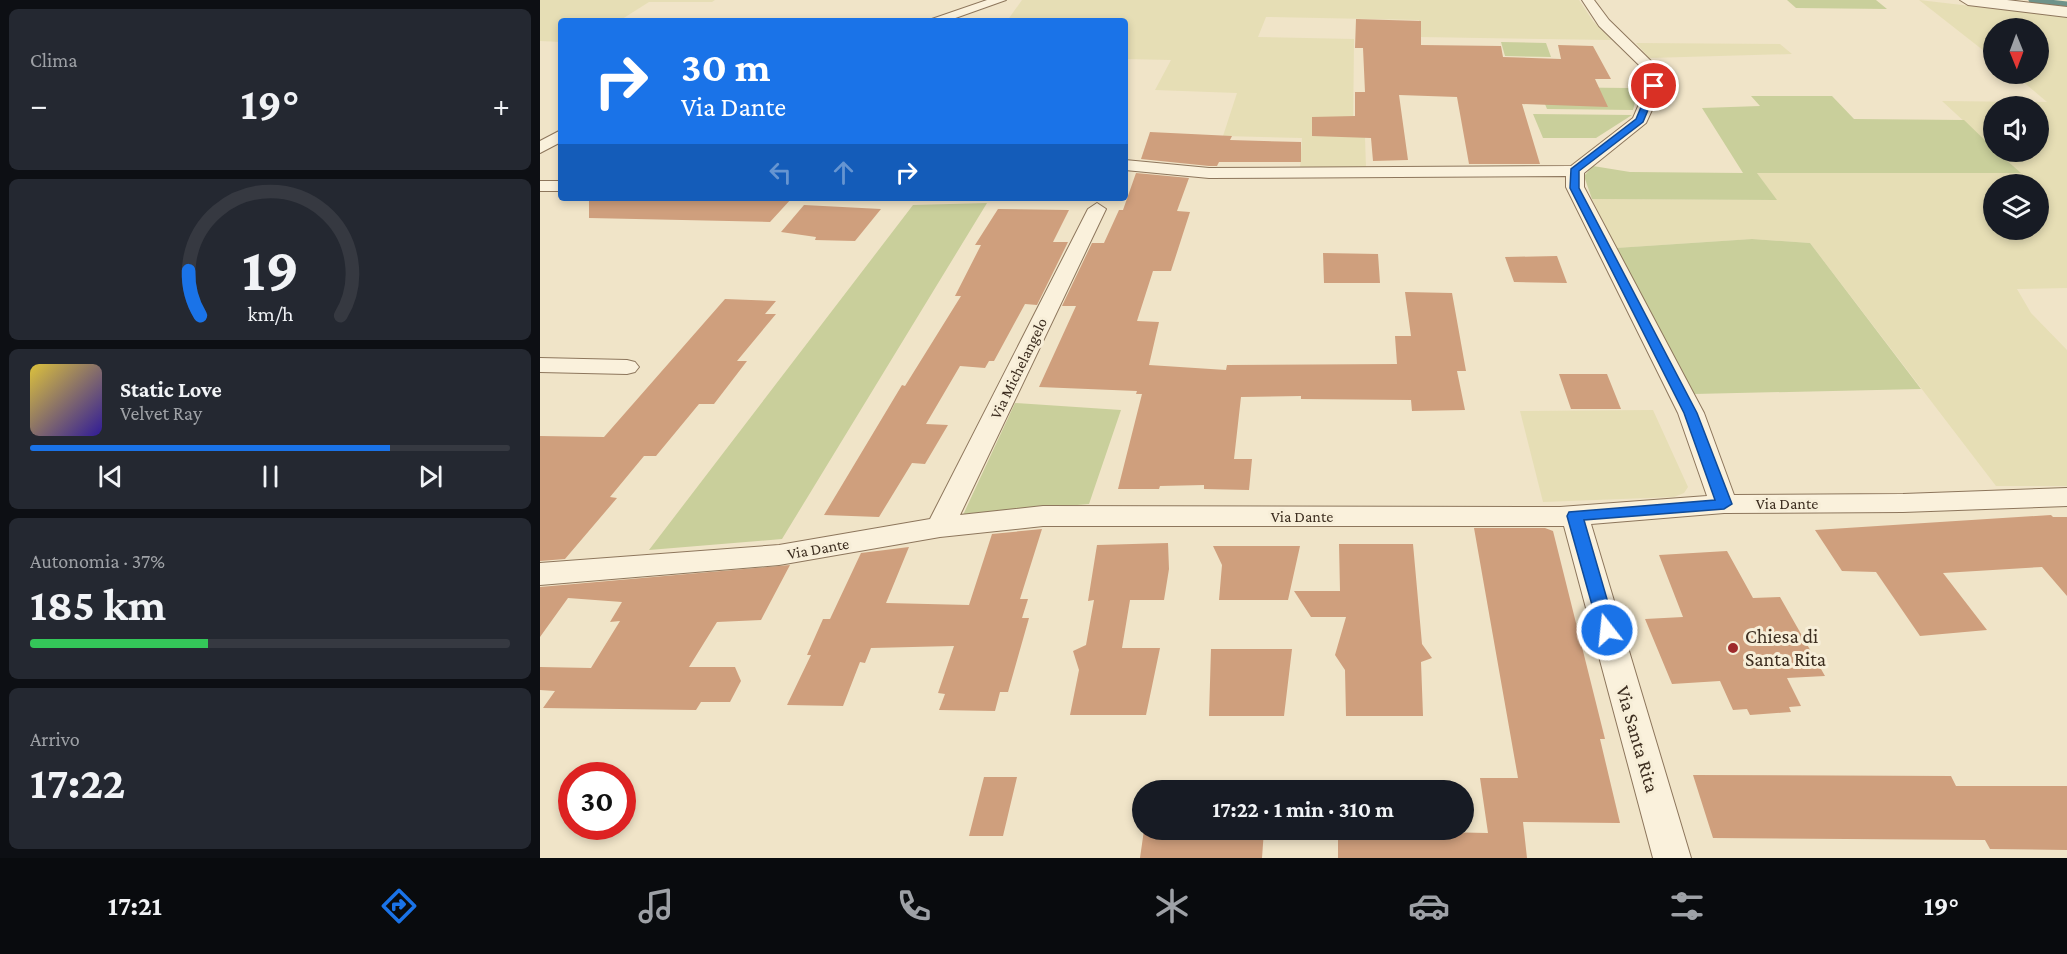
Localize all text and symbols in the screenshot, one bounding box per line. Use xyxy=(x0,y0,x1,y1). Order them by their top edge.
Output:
north arrow xyxy=(1983,18,2049,84)
map controls xyxy=(1983,18,2049,240)
icon: right xyxy=(582,42,660,120)
text: 30 m xyxy=(681,43,771,90)
text: Clima xyxy=(30,49,78,71)
pin xyxy=(1628,60,1679,111)
icon: arrive xyxy=(1637,69,1670,102)
text: 19° xyxy=(241,79,299,129)
text: − xyxy=(30,86,47,123)
text: + xyxy=(493,86,510,123)
text: Via Dante xyxy=(681,92,786,122)
button: sound xyxy=(1983,96,2049,162)
icon: left xyxy=(764,156,797,189)
icon: ahead xyxy=(827,156,860,189)
icon: right xyxy=(890,156,923,189)
button: layers xyxy=(1983,174,2049,240)
text: 19 xyxy=(241,234,299,303)
text: km/h xyxy=(247,303,294,327)
street label: Via Michelangelo xyxy=(987,315,1051,422)
text: Static Love xyxy=(120,377,222,402)
text: Velvet Ray xyxy=(120,402,202,424)
icon: previous xyxy=(94,460,127,493)
icon: pause xyxy=(254,460,287,493)
icon: next xyxy=(414,460,447,493)
street label: Via Dante xyxy=(1756,495,1818,512)
street label: Via Dante xyxy=(1271,508,1333,525)
street label: Via Dante xyxy=(786,535,850,562)
text: Autonomia · 37% xyxy=(30,550,165,572)
text: 185 km xyxy=(30,580,166,630)
position arrow xyxy=(1575,598,1639,662)
place label: Chiesa di Santa Rita xyxy=(1745,625,1826,670)
marker: Chiesa di Santa Rita xyxy=(1726,641,1740,655)
street label: Via Santa Rita xyxy=(1612,683,1664,795)
text: Arrivo xyxy=(30,728,80,750)
text: 17:22 xyxy=(30,758,126,808)
speed limit sign: 30 xyxy=(558,762,636,840)
text: 17:22 · 1 min · 310 m xyxy=(1212,797,1394,822)
icon: directions xyxy=(378,885,420,927)
icon: music xyxy=(635,885,677,927)
icon: phone xyxy=(893,885,935,927)
icon: climate xyxy=(1151,885,1193,927)
icon: car xyxy=(1408,885,1450,927)
icon: filters xyxy=(1666,885,1708,927)
text: 17:21 xyxy=(108,891,162,921)
text: 19° xyxy=(1924,891,1959,921)

